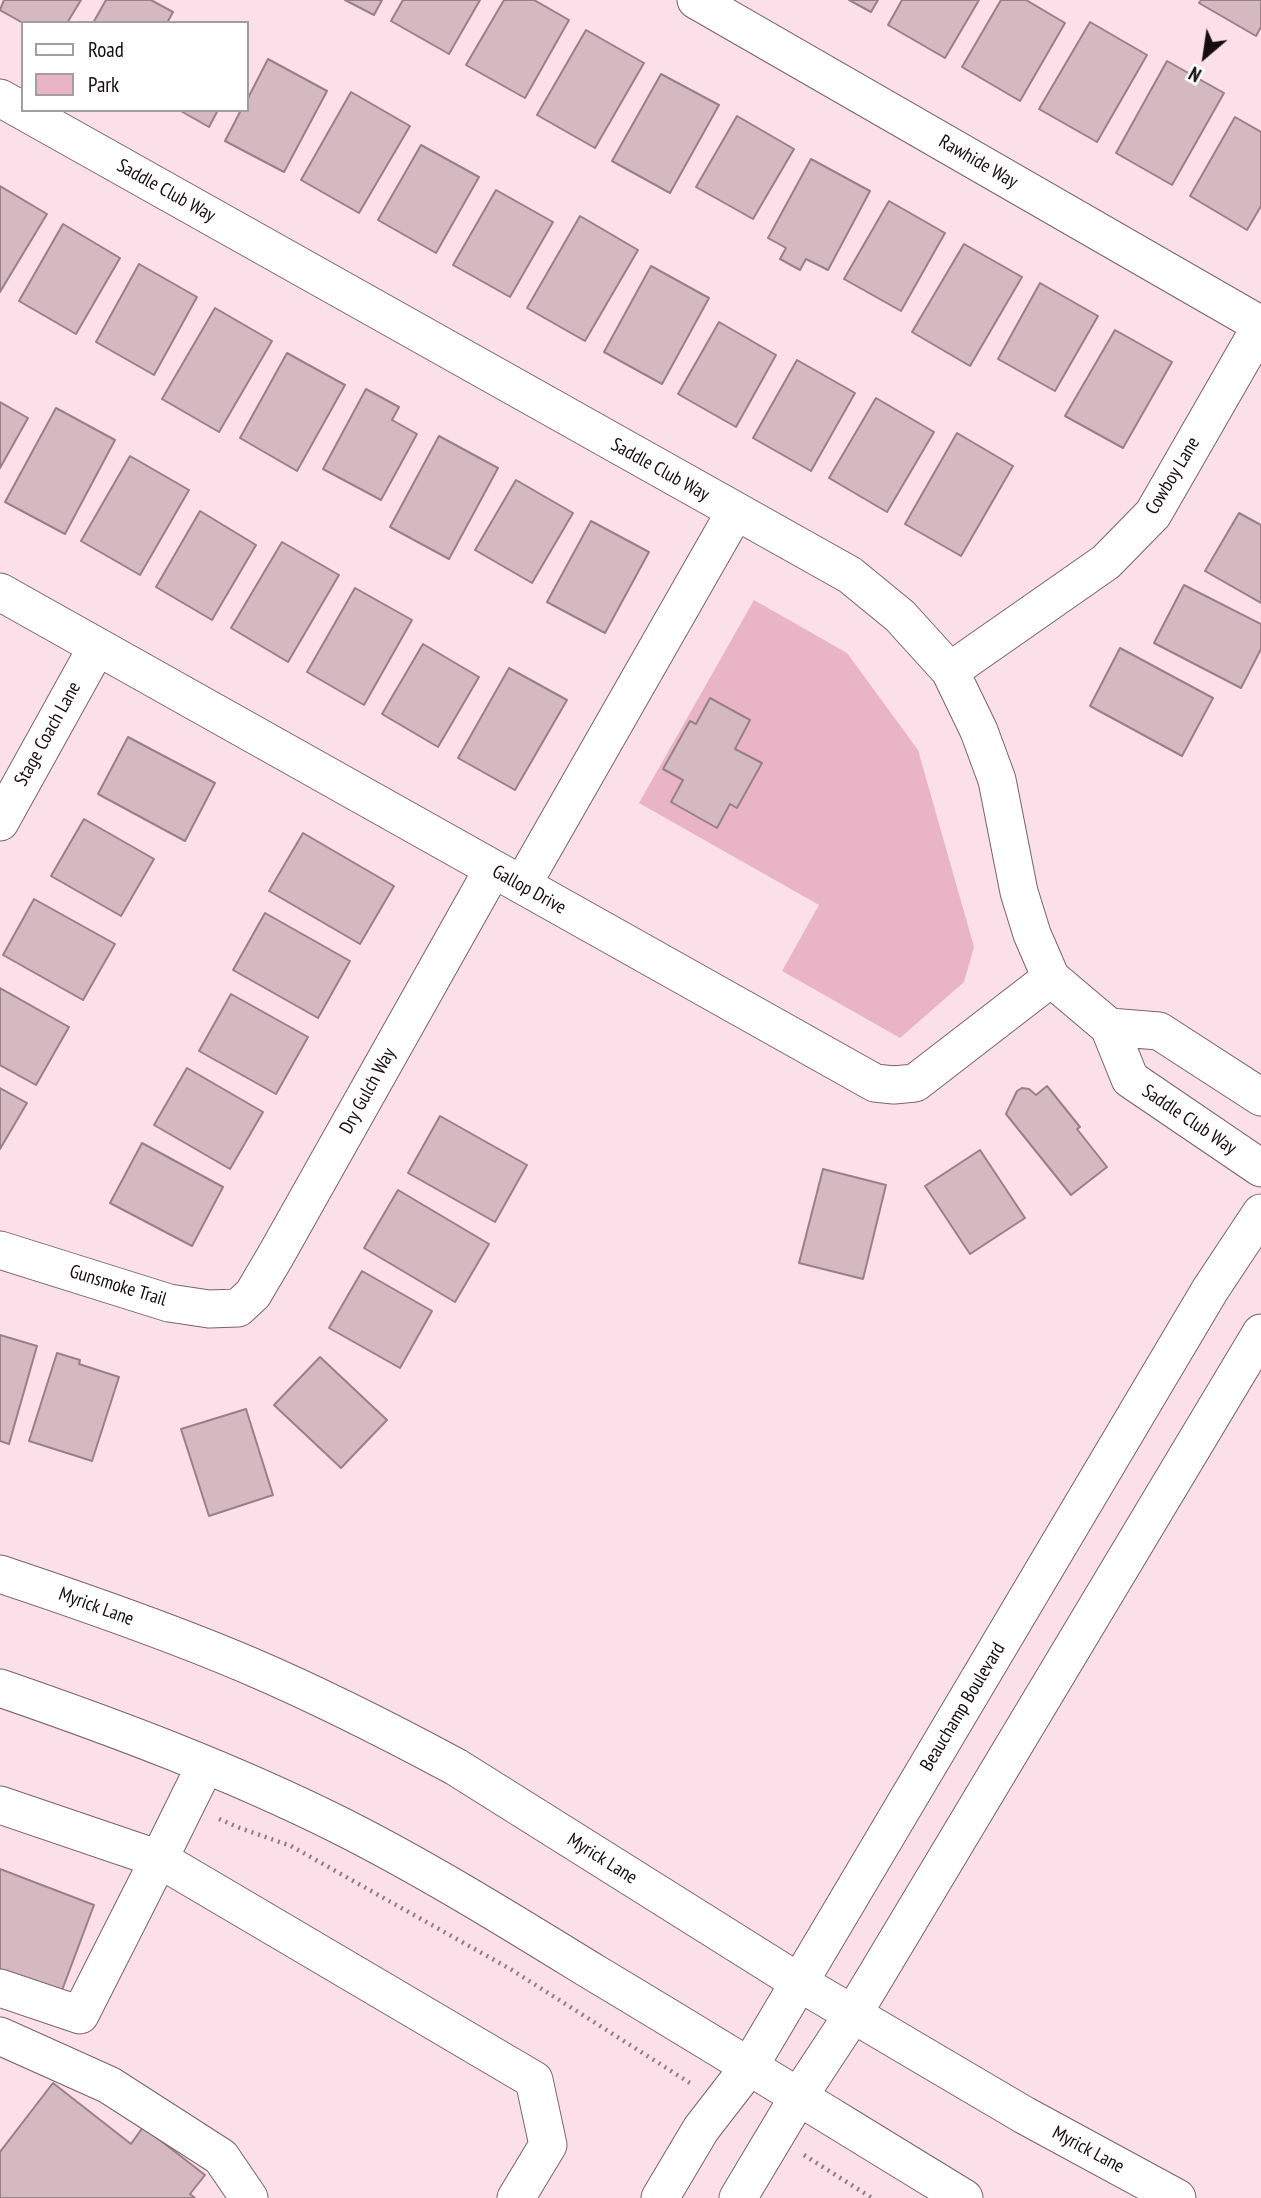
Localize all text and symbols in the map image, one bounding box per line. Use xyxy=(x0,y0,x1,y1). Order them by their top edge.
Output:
legend xyxy=(21,21,248,112)
north arrow xyxy=(1170,21,1240,91)
text: Road xyxy=(88,36,124,63)
text: N xyxy=(1185,61,1205,87)
text: Park xyxy=(88,71,119,98)
street label: Rawhide Way xyxy=(934,130,1022,194)
street label: Saddle Club Way xyxy=(113,155,219,227)
street label: Cowboy Lane xyxy=(1141,433,1205,519)
street label: Saddle Club Way xyxy=(607,434,713,506)
street label: Stage Coach Lane xyxy=(10,678,86,790)
street label: Gallop Drive xyxy=(488,860,570,920)
street label: Dry Gulch Way xyxy=(335,1044,401,1138)
street label: Saddle Club Way xyxy=(1137,1080,1241,1160)
street label: Gunsmoke Trail xyxy=(67,1260,169,1312)
street label: Myrick Lane xyxy=(55,1583,137,1631)
street label: Beauchamp Boulevard xyxy=(916,1639,1010,1775)
street label: Myrick Lane xyxy=(563,1829,641,1889)
street label: Myrick Lane xyxy=(1048,2122,1128,2178)

